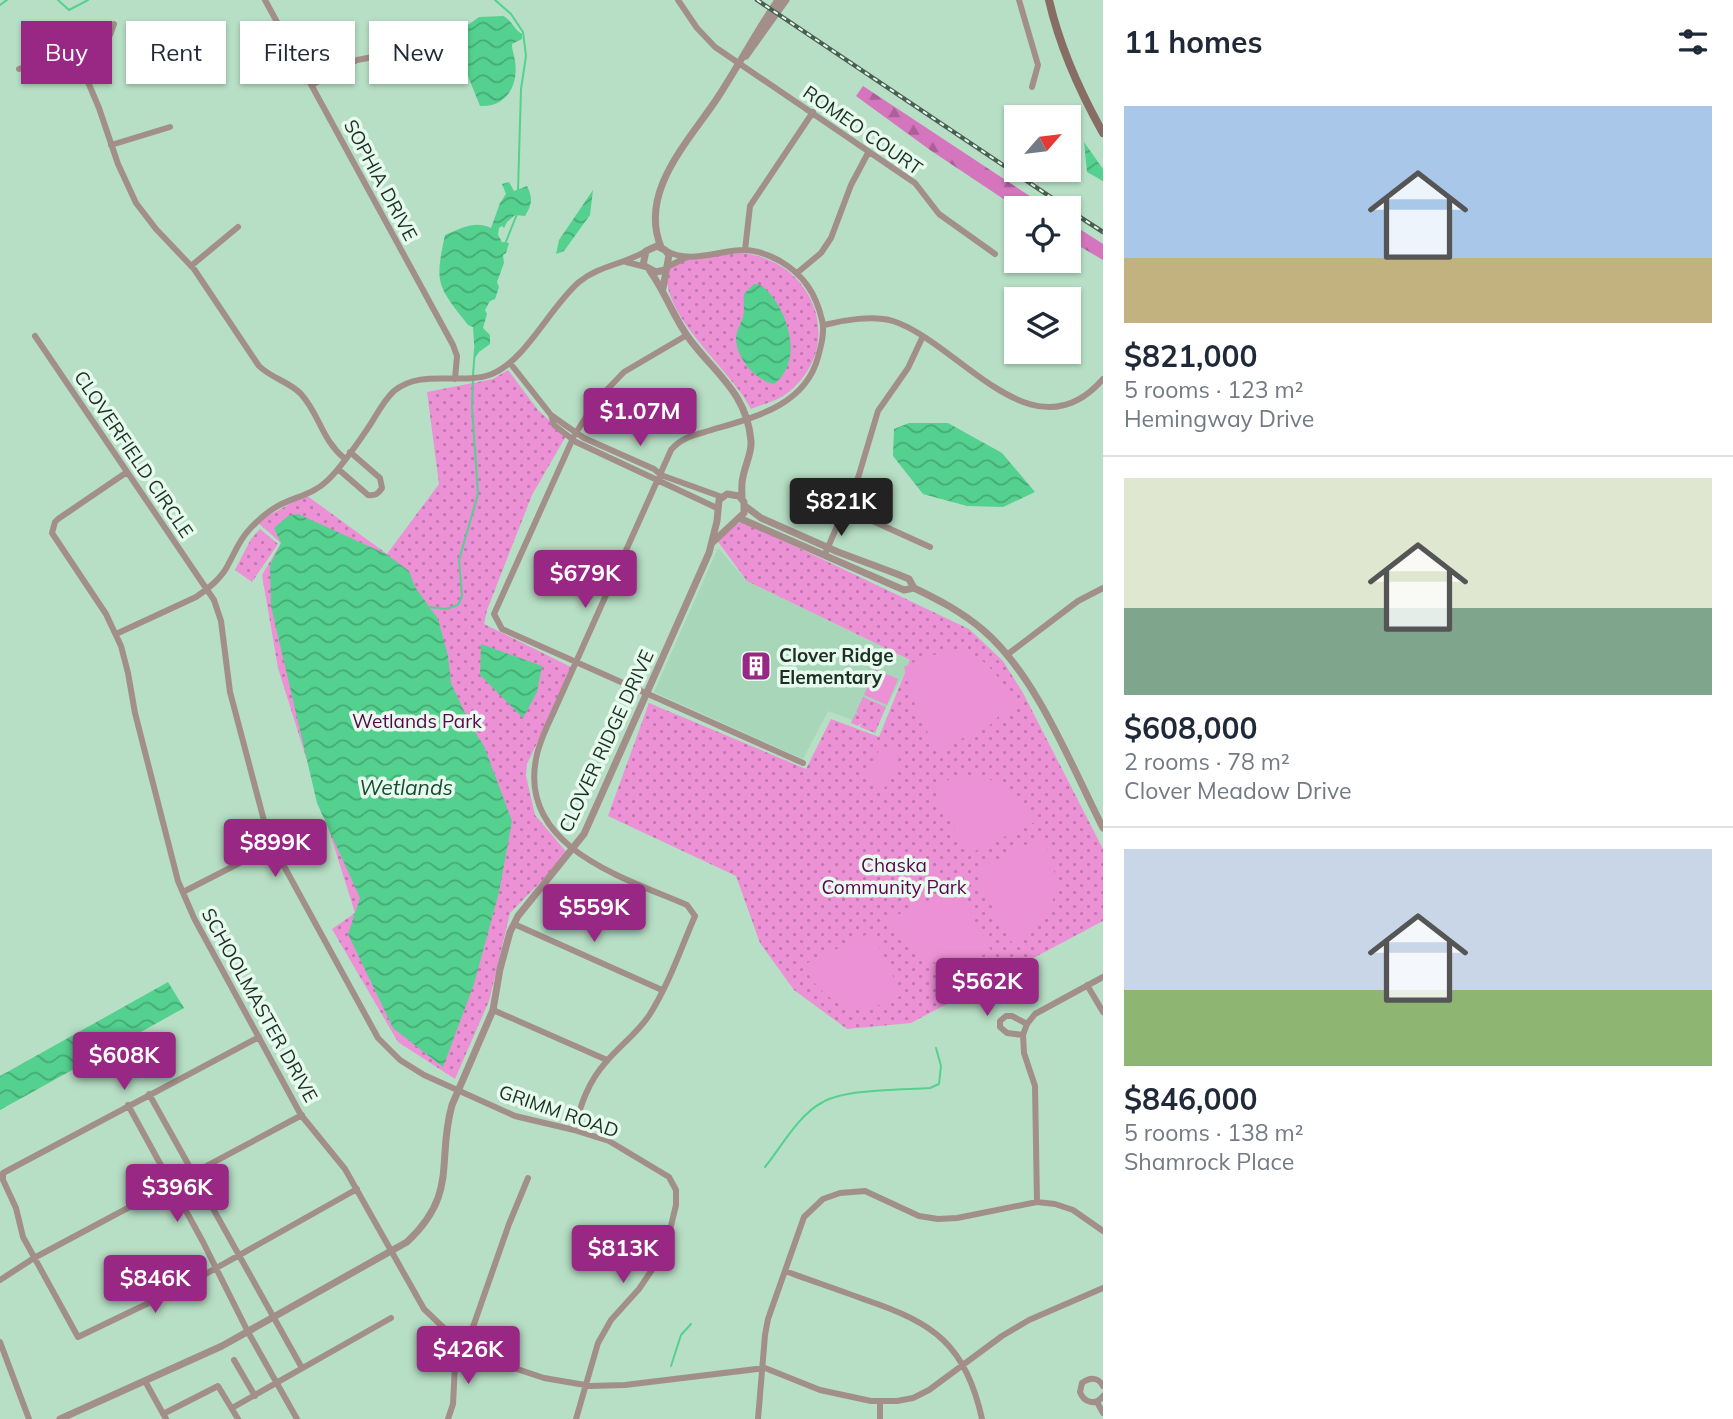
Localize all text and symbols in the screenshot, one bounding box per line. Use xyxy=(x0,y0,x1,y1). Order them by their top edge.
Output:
chip: Buy xyxy=(21,21,112,84)
chip: Rent xyxy=(126,21,226,84)
chip: Filters xyxy=(240,21,355,84)
chip: New xyxy=(369,21,468,84)
text: 11 homes xyxy=(1124,23,1263,61)
icon: filters xyxy=(1674,23,1712,61)
street label: ROMEO COURT xyxy=(799,80,928,180)
north arrow xyxy=(1004,105,1082,182)
map controls xyxy=(1004,105,1081,364)
street label: SOPHIA DRIVE xyxy=(339,115,423,245)
icon: home xyxy=(1355,152,1481,278)
button: locate xyxy=(1004,196,1081,273)
button: layers xyxy=(1004,287,1081,364)
text: $821,000 xyxy=(1124,337,1257,375)
street label: CLOVERFIELD CIRCLE xyxy=(69,366,199,542)
text: 5 rooms · 123 m² xyxy=(1124,375,1304,404)
pin: $1.07M xyxy=(583,388,697,448)
text: $1.07M xyxy=(600,396,680,425)
text: Hemingway Drive xyxy=(1124,404,1314,433)
pin: $821K xyxy=(792,478,890,538)
text: $821K xyxy=(806,486,876,515)
icon: home xyxy=(1355,524,1481,650)
pin: $679K xyxy=(536,550,634,610)
text: $679K xyxy=(550,558,620,587)
place label: Clover Ridge Elementary xyxy=(779,643,894,689)
street label: CLOVER RIDGE DRIVE xyxy=(553,646,659,836)
building icon: Clover Ridge Elementary xyxy=(739,649,773,683)
park label: Wetlands Park xyxy=(352,709,482,733)
text: $608,000 xyxy=(1124,709,1257,747)
text: 2 rooms · 78 m² xyxy=(1124,747,1290,776)
water label: Wetlands xyxy=(359,774,453,800)
text: Clover Meadow Drive xyxy=(1124,776,1351,805)
pin: $899K xyxy=(226,820,324,879)
text: $899K xyxy=(240,827,310,856)
park label: Chaska Community Park xyxy=(822,853,967,899)
pin: $559K xyxy=(545,884,643,944)
text: $559K xyxy=(559,892,629,921)
icon: home xyxy=(1355,895,1481,1021)
street label: SCHOOLMASTER DRIVE xyxy=(197,904,323,1106)
pin: $562K xyxy=(938,958,1036,1018)
text: $562K xyxy=(952,966,1022,995)
pin: $608K xyxy=(75,1032,173,1092)
text: $608K xyxy=(89,1040,159,1069)
street label: GRIMM ROAD xyxy=(496,1079,622,1143)
text: $846,000 xyxy=(1124,1080,1257,1118)
text: 5 rooms · 138 m² xyxy=(1124,1118,1304,1147)
text: Shamrock Place xyxy=(1124,1147,1294,1176)
pin: $396K xyxy=(128,1164,226,1224)
text: $396K xyxy=(142,1172,212,1201)
pin: $813K xyxy=(574,1226,672,1285)
text: $813K xyxy=(588,1233,658,1262)
pin: $846K xyxy=(106,1256,204,1315)
text: $846K xyxy=(120,1263,190,1292)
pin: $426K xyxy=(419,1326,517,1386)
text: $426K xyxy=(433,1334,503,1363)

